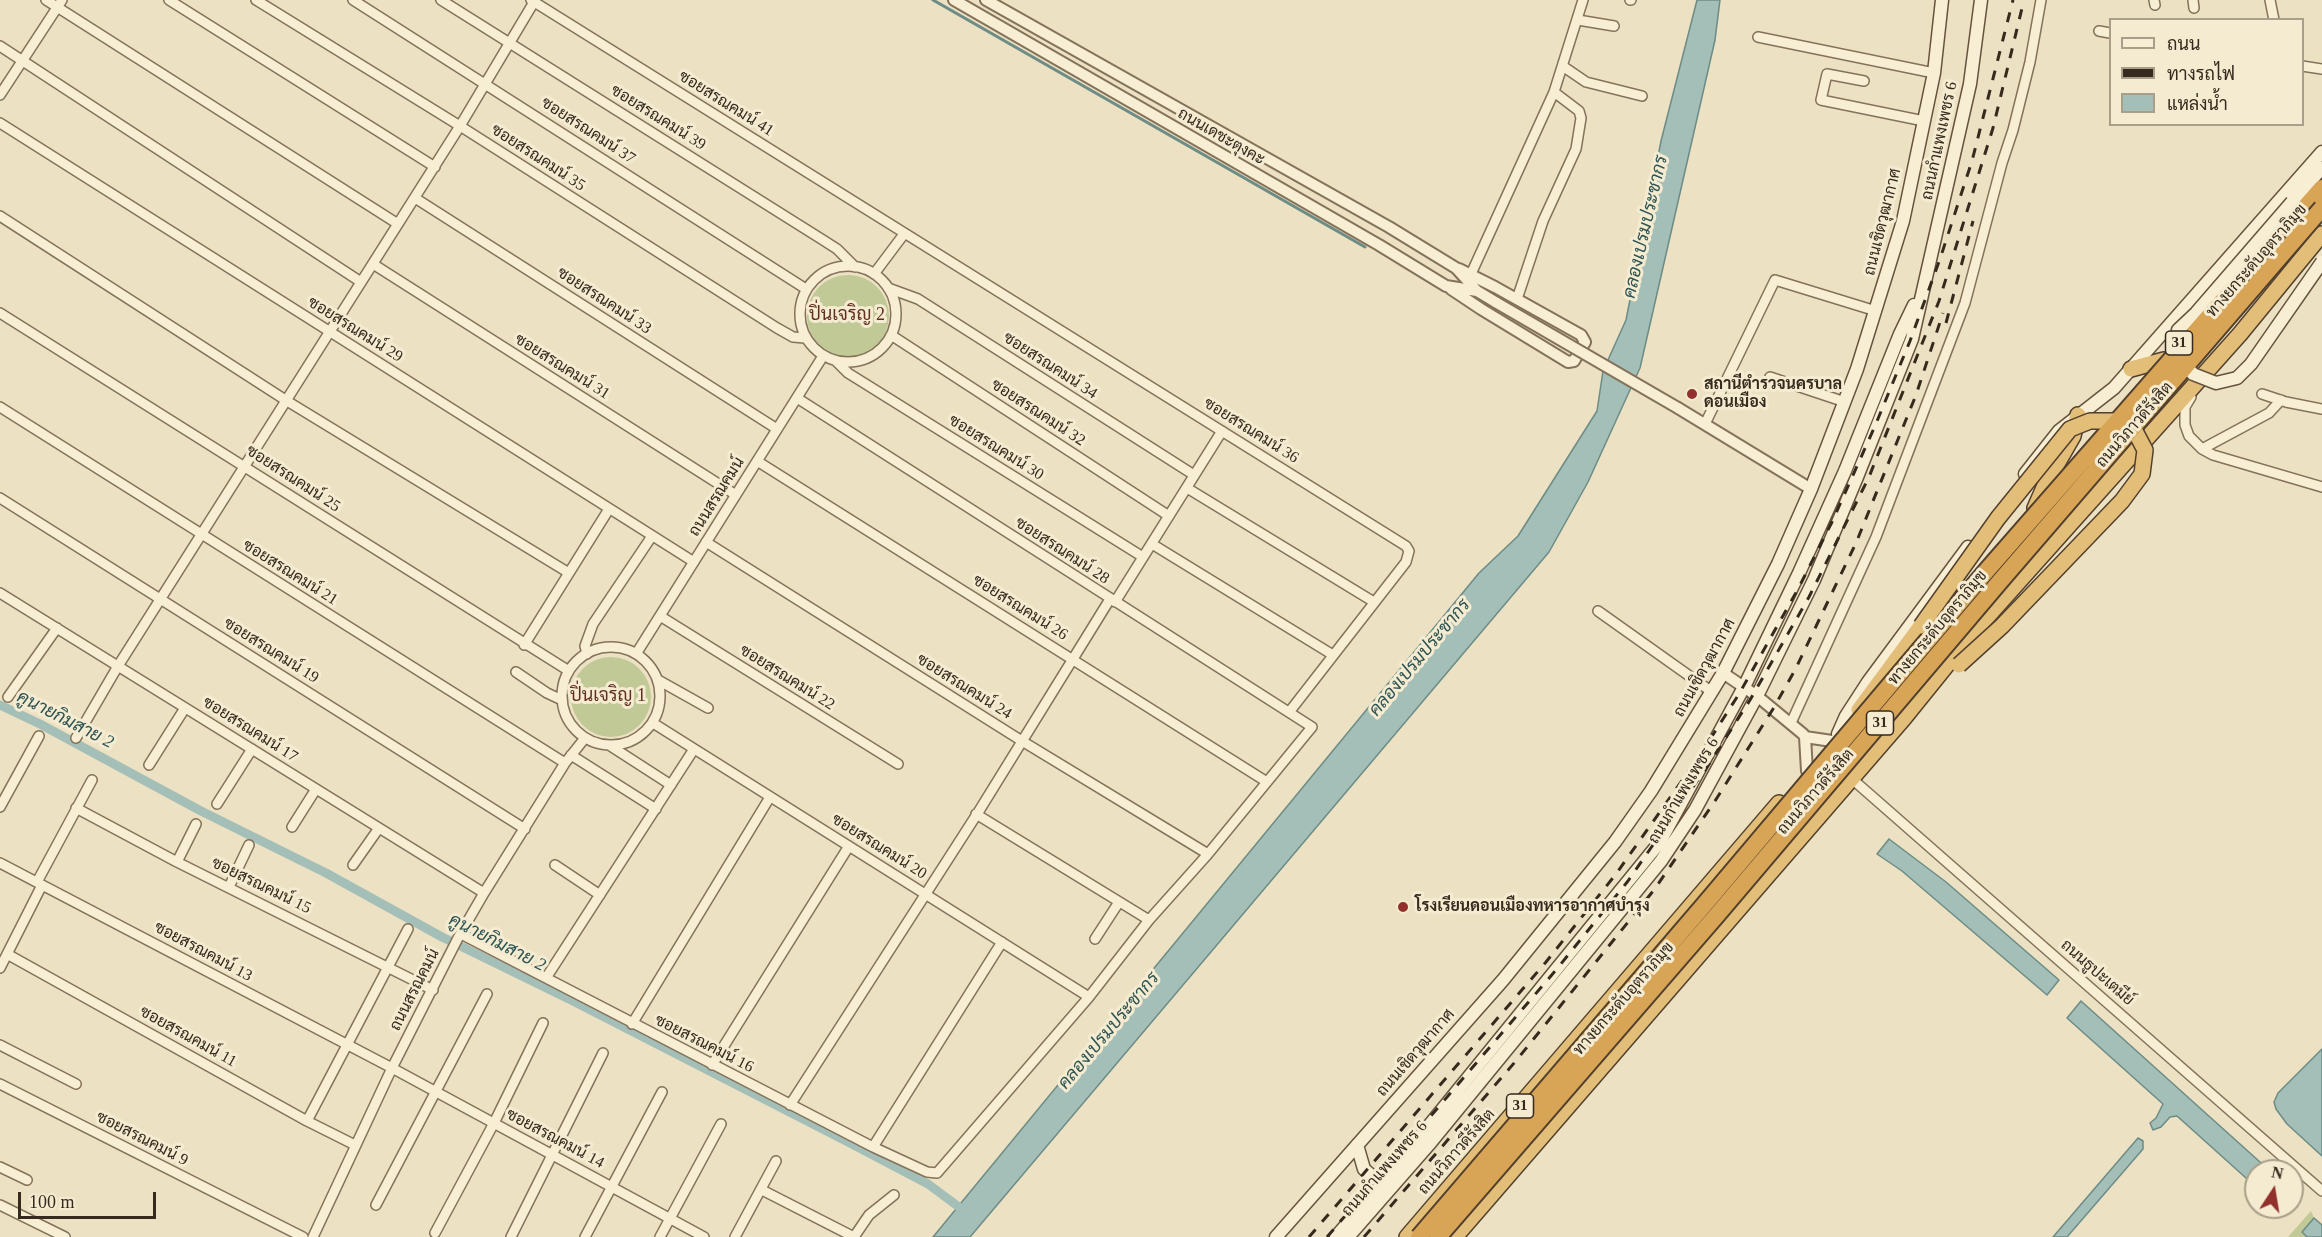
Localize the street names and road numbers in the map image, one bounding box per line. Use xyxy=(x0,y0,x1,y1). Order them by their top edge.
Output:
street label: ซอยสรณคมน์ 41 xyxy=(675,67,777,141)
street label: ถนนกำแพงเพชร 6 xyxy=(1918,80,1962,202)
street label: ซอยสรณคมน์ 39 xyxy=(607,81,709,155)
street label: ซอยสรณคมน์ 37 xyxy=(537,93,639,169)
street label: ถนนเดชะตุงคะ xyxy=(1174,104,1268,170)
street label: ซอยสรณคมน์ 35 xyxy=(487,120,589,196)
street label: ถนนเชิดวุฒากาศ xyxy=(1860,166,1906,278)
street label: ทางยกระดับอุตราภิมุข xyxy=(2203,200,2311,322)
street label: ซอยสรณคมน์ 33 xyxy=(553,263,655,339)
street label: ซอยสรณคมน์ 29 xyxy=(304,293,406,367)
street label: ซอยสรณคมน์ 34 xyxy=(999,328,1101,404)
street label: ซอยสรณคมน์ 31 xyxy=(511,330,613,404)
road number: 31 xyxy=(2166,331,2192,355)
street label: ซอยสรณคมน์ 32 xyxy=(987,375,1089,451)
street label: ถนนวิภาวดีรังสิต xyxy=(2093,378,2177,472)
street label: ซอยสรณคมน์ 36 xyxy=(1200,394,1302,468)
street label: ซอยสรณคมน์ 30 xyxy=(945,411,1047,485)
street label: ซอยสรณคมน์ 25 xyxy=(242,441,344,517)
street label: ถนนสรณคมน์ xyxy=(685,454,749,540)
street label: ซอยสรณคมน์ 28 xyxy=(1011,513,1113,589)
street label: ซอยสรณคมน์ 21 xyxy=(239,536,341,610)
street label: ทางยกระดับอุตราภิมุข xyxy=(1884,567,1992,689)
street label: ซอยสรณคมน์ 26 xyxy=(969,571,1071,645)
street label: ซอยสรณคมน์ 19 xyxy=(220,614,322,688)
street label: ถนนเชิดวุฒากาศ xyxy=(1670,615,1740,721)
street label: ซอยสรณคมน์ 22 xyxy=(736,641,838,715)
street label: ซอยสรณคมน์ 24 xyxy=(913,650,1015,724)
street label: ซอยสรณคมน์ 17 xyxy=(199,693,301,767)
road number: 31 xyxy=(1866,711,1894,735)
street label: ถนนกำแพงเพชร 6 xyxy=(1645,734,1723,848)
street label: ถนนวิภาวดีรังสิต xyxy=(1774,745,1858,839)
street label: ซอยสรณคมน์ 20 xyxy=(828,810,930,884)
street label: ซอยสรณคมน์ 15 xyxy=(208,854,314,918)
street label: ซอยสรณคมน์ 13 xyxy=(151,918,255,986)
street label: ถนนธูปะเตมีย์ xyxy=(2056,936,2138,1010)
street label: ทางยกระดับอุตราภิมุข xyxy=(1570,938,1678,1060)
street label: ถนนสรณคมน์ xyxy=(386,946,444,1034)
street label: ซอยสรณคมน์ 11 xyxy=(136,1002,240,1072)
street label: ถนนเชิดวุฒากาศ xyxy=(1373,1005,1459,1101)
street label: ซอยสรณคมน์ 16 xyxy=(651,1011,757,1077)
road number: 31 xyxy=(1506,1094,1534,1118)
street label: ซอยสรณคมน์ 14 xyxy=(503,1105,607,1173)
street label: ถนนวิภาวดีรังสิต xyxy=(1415,1105,1499,1199)
street label: ซอยสรณคมน์ 9 xyxy=(93,1108,191,1170)
street label: ถนนกำแพงเพชร 6 xyxy=(1338,1117,1432,1221)

